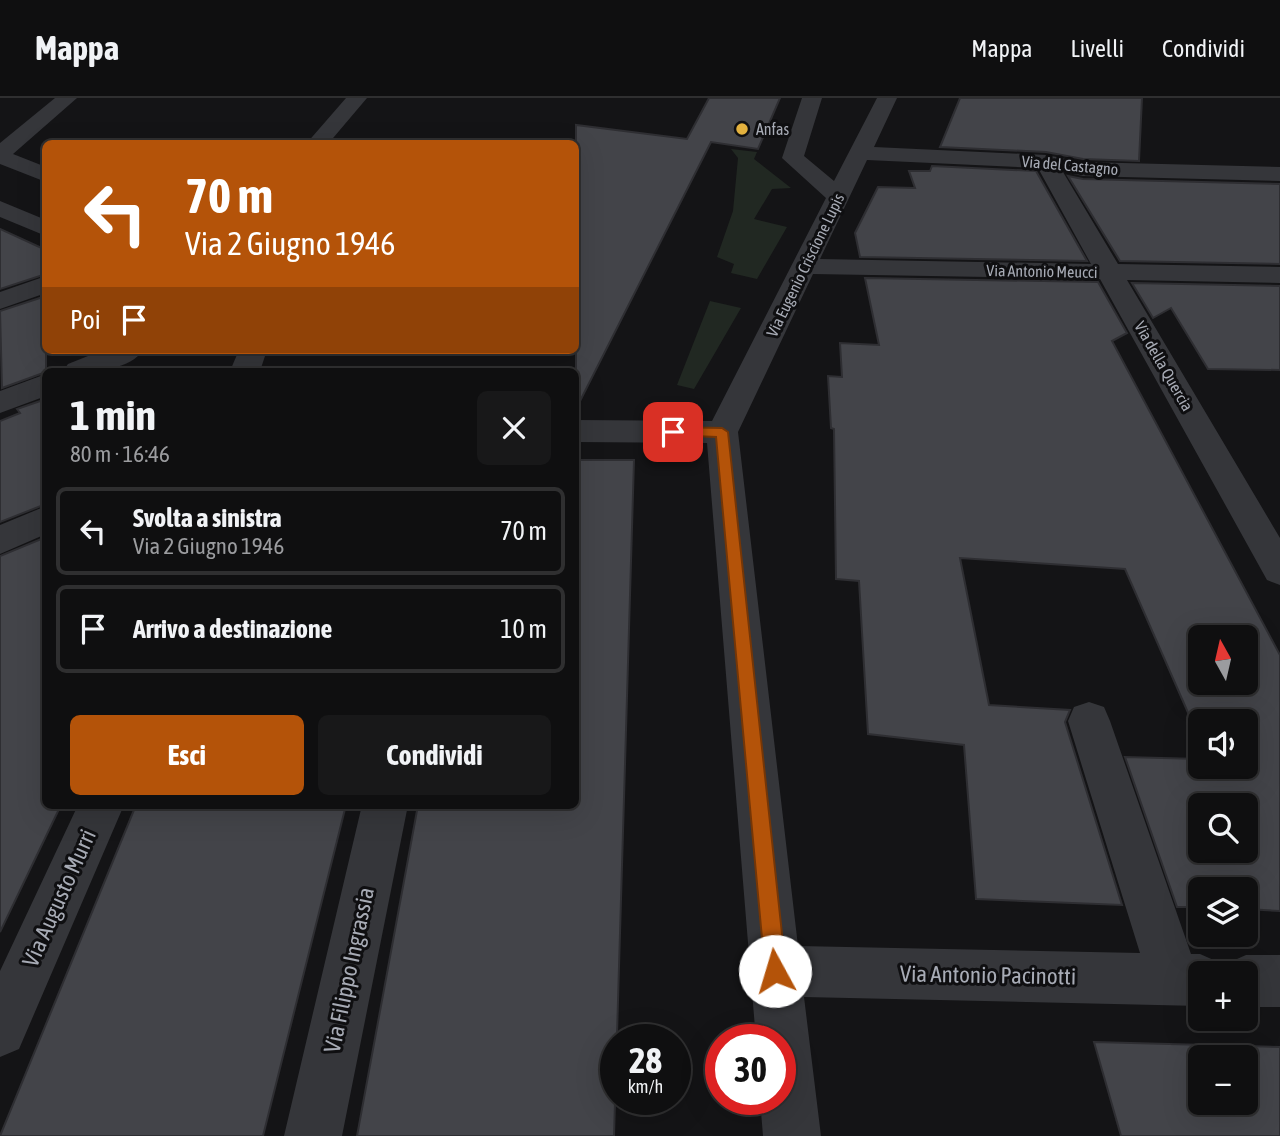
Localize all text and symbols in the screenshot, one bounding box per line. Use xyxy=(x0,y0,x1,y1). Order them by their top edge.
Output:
text: Mappa xyxy=(35,29,119,67)
text: Mappa xyxy=(971,35,1032,62)
text: Livelli xyxy=(1070,35,1124,62)
text: Condividi xyxy=(1162,35,1245,62)
place label: Anfas xyxy=(756,120,789,138)
marker: Anfas xyxy=(734,121,750,137)
street label: Via del Castagno xyxy=(1021,152,1119,179)
text: 70 m xyxy=(185,167,273,223)
icon: left xyxy=(70,168,161,259)
street label: Via Eugenio Criscione Lupis xyxy=(762,190,849,340)
text: Via 2 Giugno 1946 xyxy=(185,225,395,262)
street label: Via Antonio Meucci xyxy=(986,261,1098,281)
icon: arrive xyxy=(115,301,153,339)
text: Poi xyxy=(70,305,101,335)
street label: Via della Quercia xyxy=(1131,318,1197,414)
text: 1 min xyxy=(70,391,156,439)
button: close xyxy=(477,391,551,465)
pin xyxy=(643,402,703,462)
icon: arrive xyxy=(654,413,692,451)
text: 80 m · 16:46 xyxy=(70,441,170,467)
text: Svolta a sinistra xyxy=(133,503,282,533)
icon: left xyxy=(74,512,112,550)
text: 70 m xyxy=(500,516,547,546)
text: Via 2 Giugno 1946 xyxy=(133,533,284,559)
icon: arrive xyxy=(74,610,112,648)
text: Arrivo a destinazione xyxy=(133,614,332,644)
text: 10 m xyxy=(500,614,547,644)
north arrow xyxy=(1188,625,1258,695)
map controls xyxy=(1188,625,1258,1115)
button: sound xyxy=(1188,709,1258,779)
button: Esci xyxy=(70,715,304,795)
button: Condividi xyxy=(318,715,551,795)
button: search xyxy=(1188,793,1258,863)
street label: Via Augusto Murri xyxy=(17,825,101,971)
button: layers xyxy=(1188,877,1258,947)
street label: Via Filippo Ingrassia xyxy=(319,885,379,1055)
position arrow xyxy=(738,934,812,1008)
street label: Via Antonio Pacinotti xyxy=(900,960,1076,990)
button: + xyxy=(1188,961,1258,1031)
speed limit sign: 30 xyxy=(705,1024,796,1115)
text: 28 xyxy=(629,1040,662,1080)
button: − xyxy=(1188,1045,1258,1115)
text: km/h xyxy=(628,1076,663,1097)

